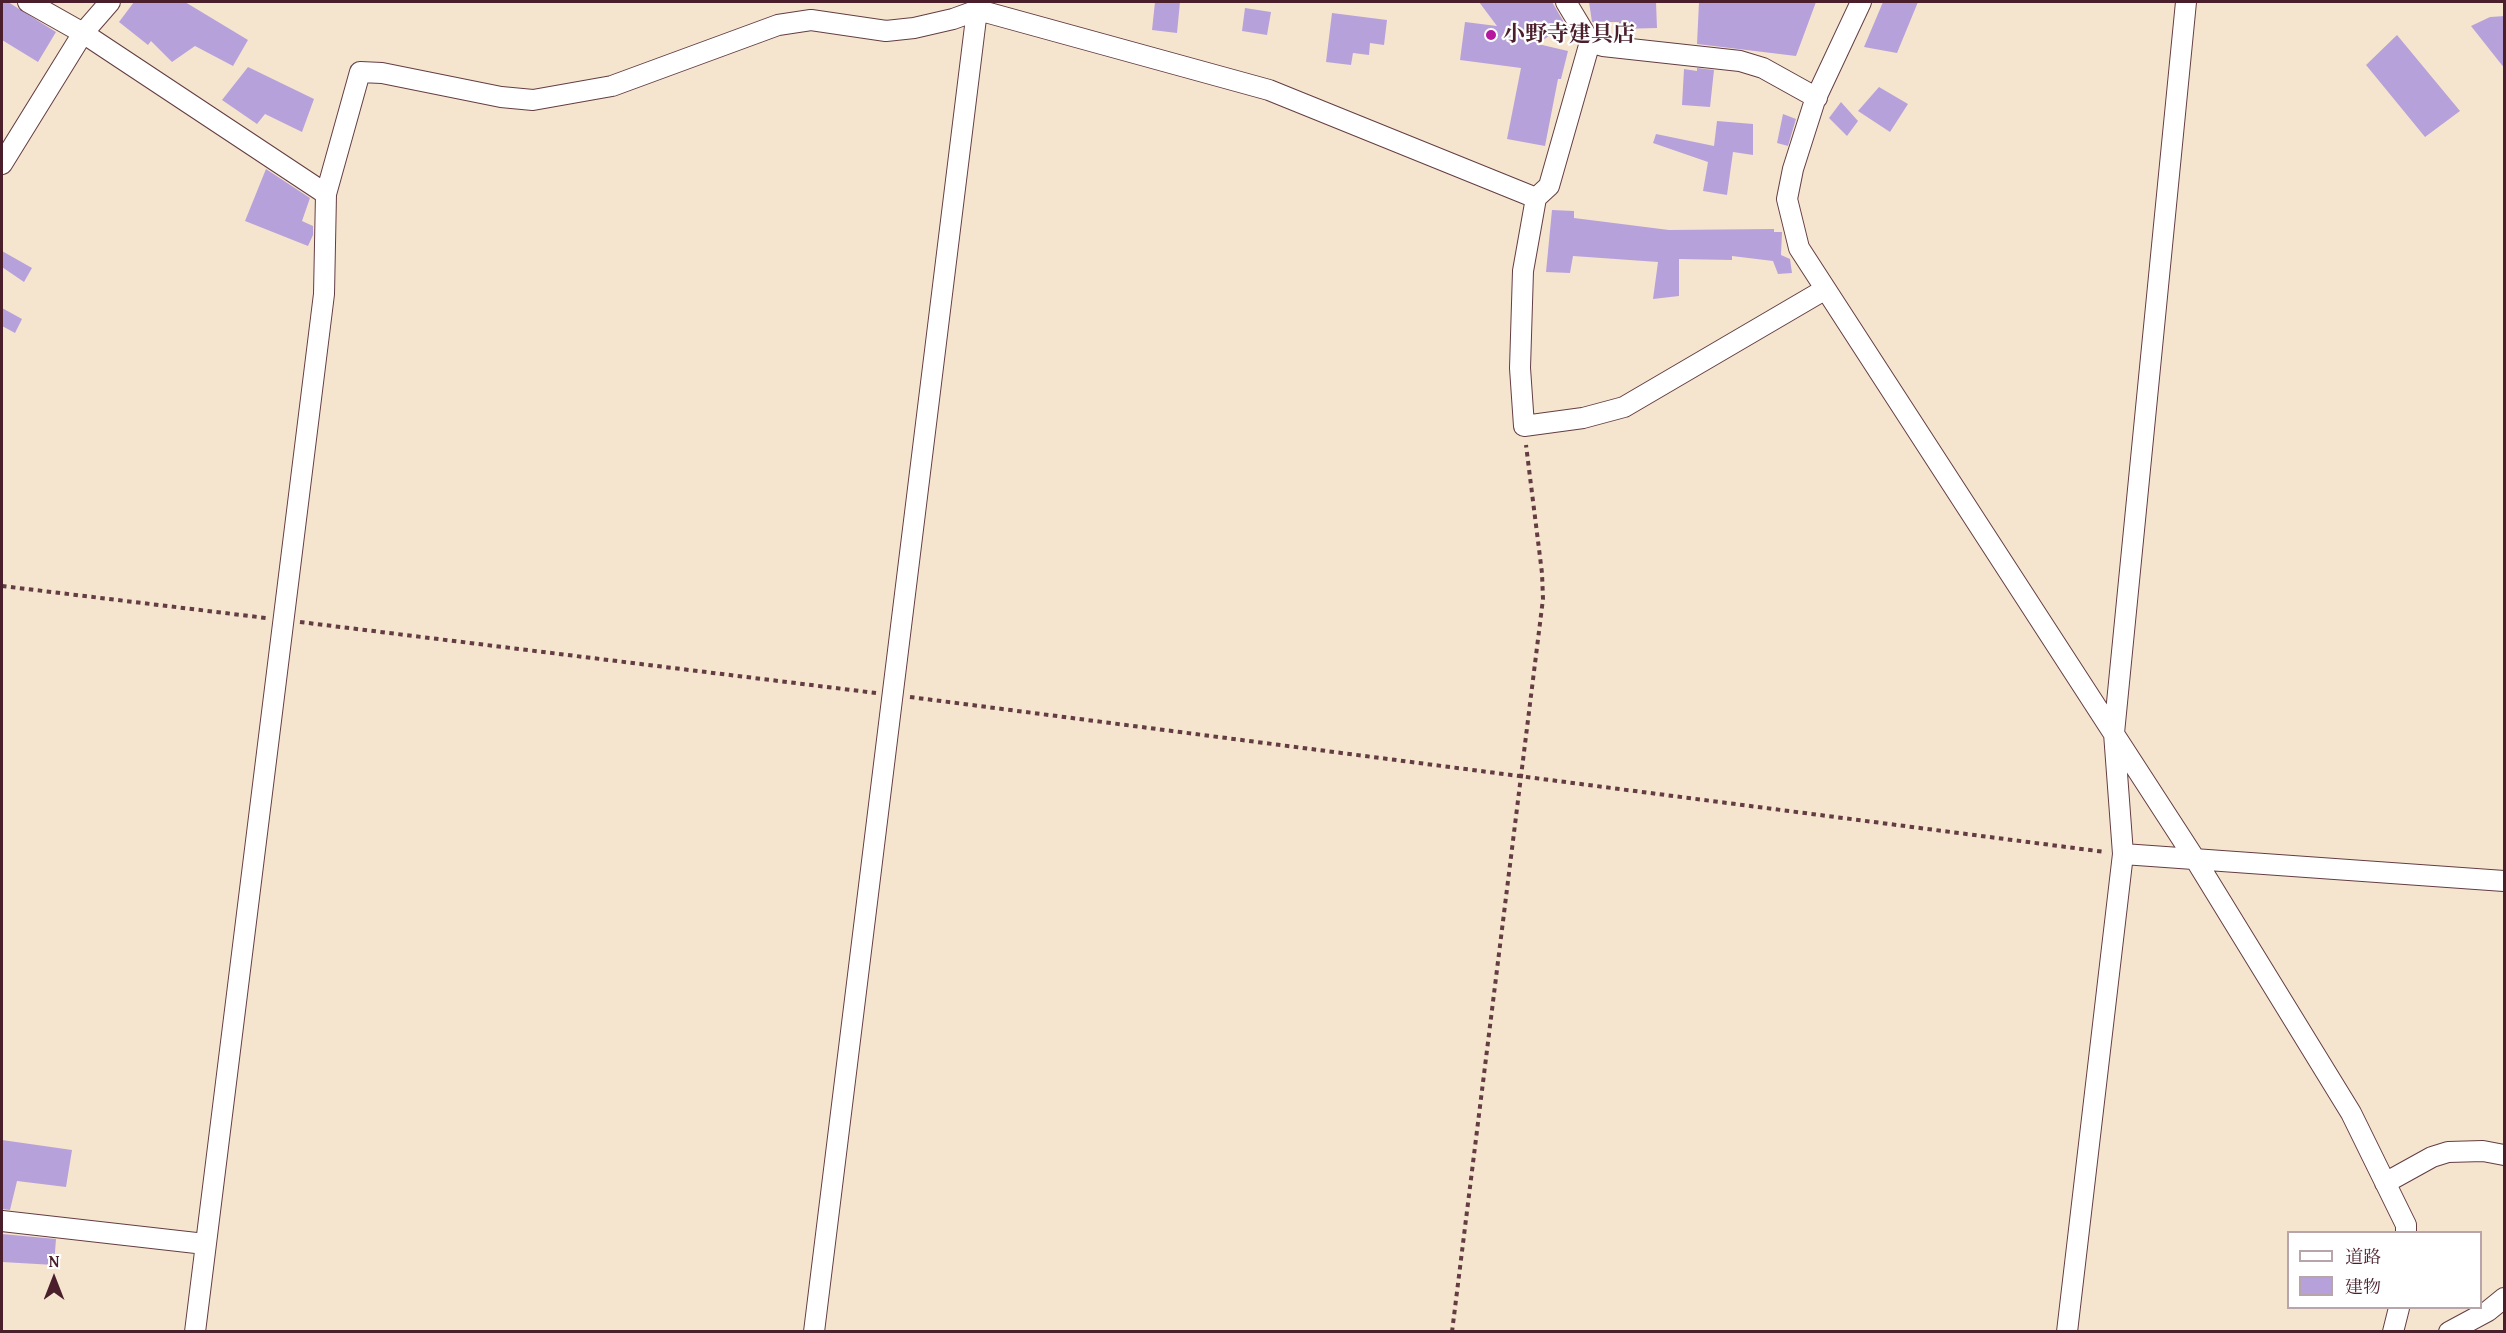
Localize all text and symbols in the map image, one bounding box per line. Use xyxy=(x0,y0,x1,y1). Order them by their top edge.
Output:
place label: 小野寺建具店 xyxy=(1503,22,1635,48)
marker: 小野寺建具店 xyxy=(1484,28,1498,42)
legend xyxy=(2287,1231,2482,1309)
text: 道路 xyxy=(2345,1243,2381,1270)
north arrow xyxy=(24,1249,84,1309)
text: N xyxy=(49,1249,59,1273)
text: 建物 xyxy=(2345,1273,2381,1300)

